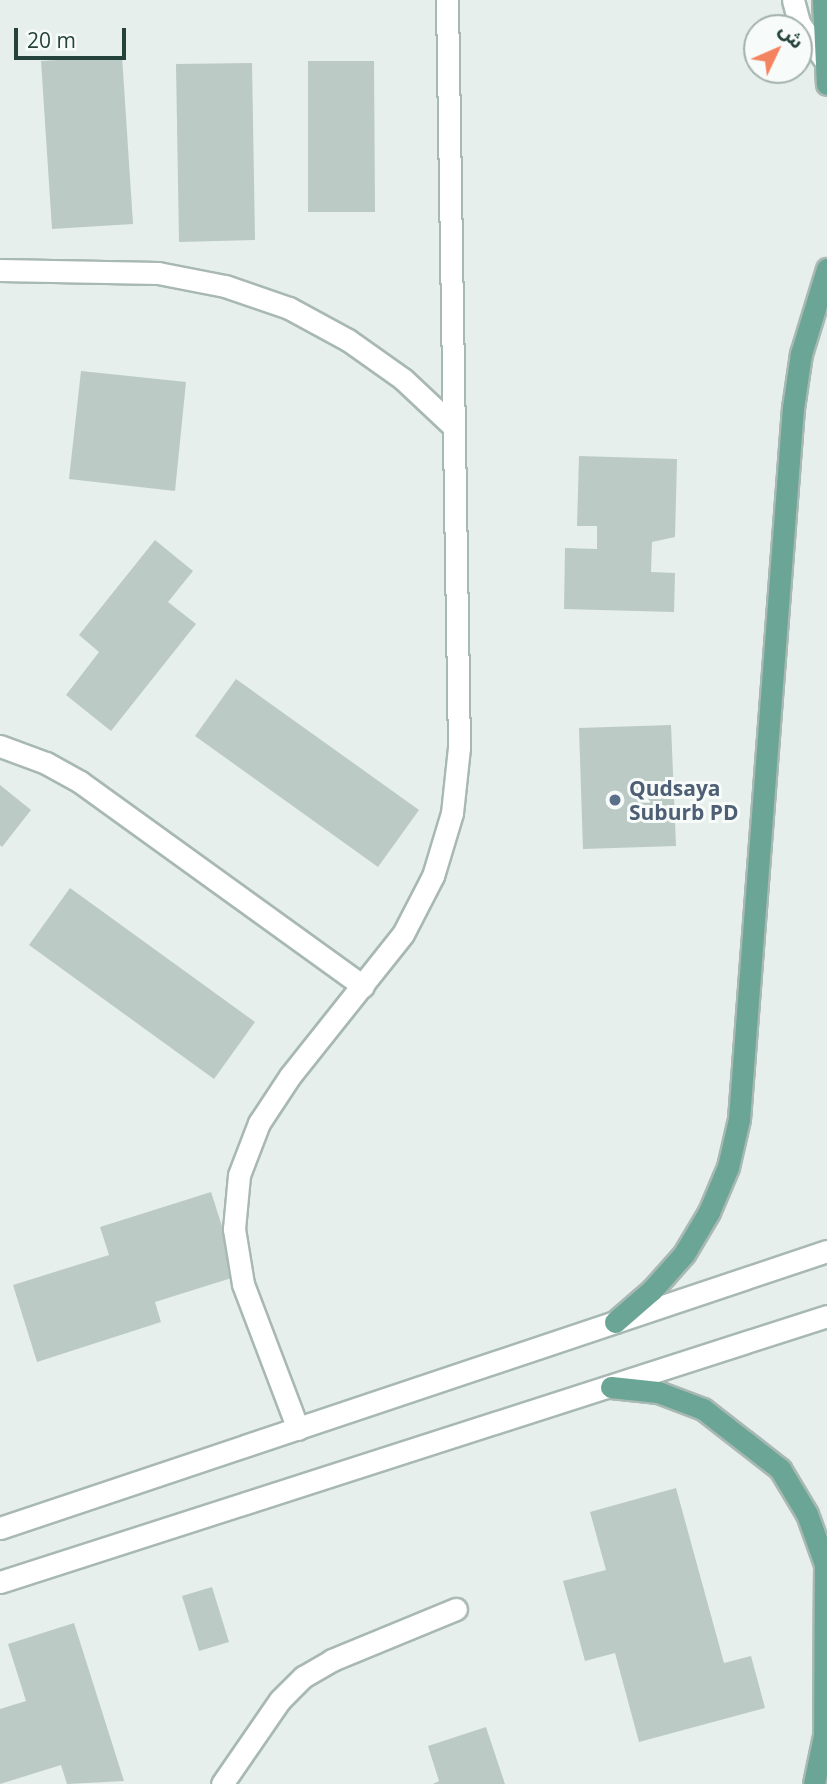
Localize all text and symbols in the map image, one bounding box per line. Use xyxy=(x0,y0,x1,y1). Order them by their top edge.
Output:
scale bar xyxy=(18,14,130,58)
north arrow xyxy=(743,14,813,84)
text: ش xyxy=(773,17,810,54)
text: 20 m xyxy=(27,26,76,54)
place label: Qudsaya Suburb PD xyxy=(629,775,738,825)
marker: Qudsaya Suburb PD xyxy=(607,792,623,808)

